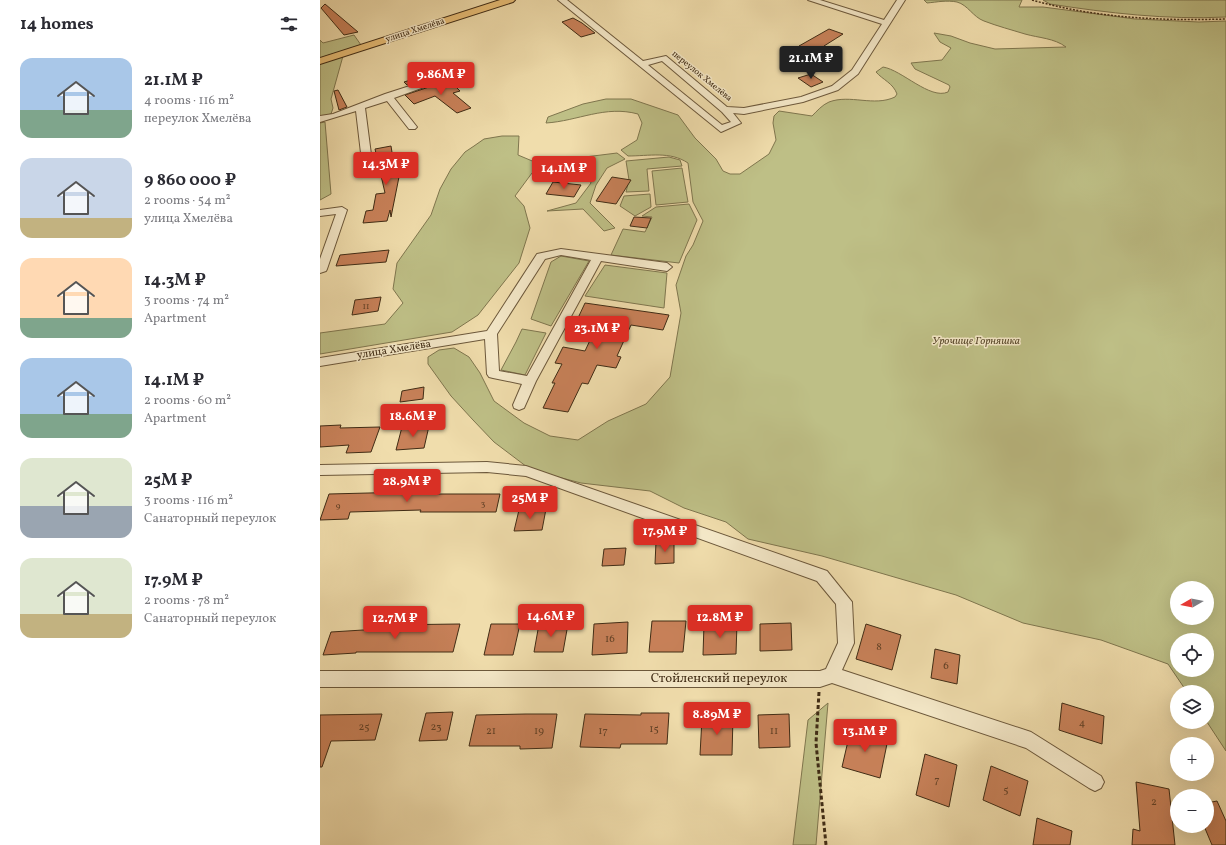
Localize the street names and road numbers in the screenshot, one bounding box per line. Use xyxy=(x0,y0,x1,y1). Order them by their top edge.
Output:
street label: улица Хмелёва xyxy=(384,14,447,46)
street label: переулок Хмелёва xyxy=(669,48,735,105)
street label: улица Хмелёва xyxy=(356,337,433,363)
street label: Стойленский переулок xyxy=(651,670,787,688)

